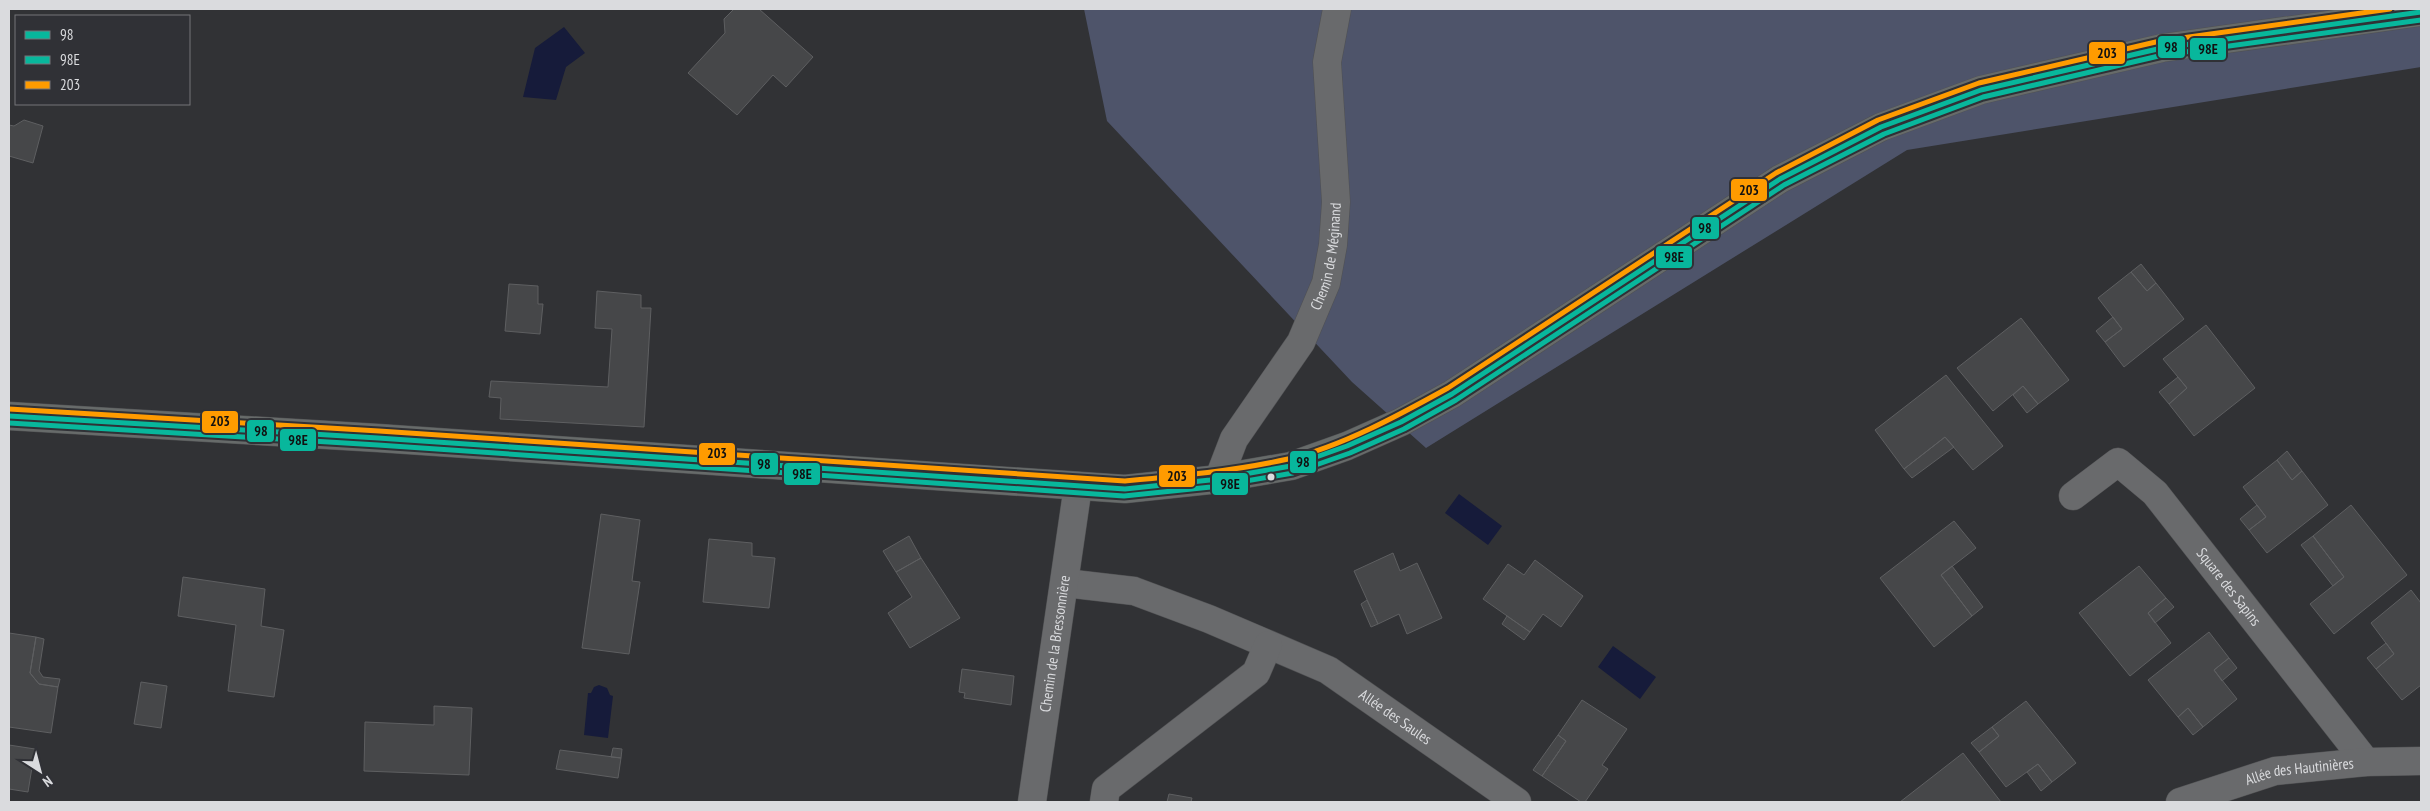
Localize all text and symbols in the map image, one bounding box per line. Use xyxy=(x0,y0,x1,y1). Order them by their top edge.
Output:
legend xyxy=(15,15,190,105)
text: 98 xyxy=(60,25,74,44)
line badge: 98 xyxy=(2157,35,2186,59)
line badge: 98E xyxy=(2189,37,2227,61)
text: 98 xyxy=(2164,38,2178,56)
text: 98E xyxy=(2198,40,2218,58)
line badge: 203 xyxy=(2088,41,2126,65)
text: 203 xyxy=(2097,44,2117,62)
text: 98E xyxy=(60,50,80,69)
text: 203 xyxy=(60,75,80,94)
line badge: 203 xyxy=(1730,178,1768,202)
text: 203 xyxy=(1739,181,1759,199)
street label: Chemin de Méginand xyxy=(1306,202,1345,313)
line badge: 98 xyxy=(1691,216,1720,240)
text: 98 xyxy=(1698,219,1712,237)
line badge: 98E xyxy=(1655,245,1693,269)
text: 98E xyxy=(1664,248,1684,266)
line badge: 203 xyxy=(201,410,239,434)
text: 203 xyxy=(210,412,230,430)
line badge: 98 xyxy=(246,419,275,443)
text: 98 xyxy=(254,422,268,440)
line badge: 98E xyxy=(279,428,317,452)
text: 98E xyxy=(288,431,308,449)
line badge: 203 xyxy=(698,442,736,466)
text: 203 xyxy=(707,444,727,462)
line badge: 98 xyxy=(1289,450,1317,474)
line badge: 98 xyxy=(750,452,779,476)
text: 98 xyxy=(1296,453,1310,471)
text: 98 xyxy=(757,455,771,473)
line badge: 98E xyxy=(783,462,821,486)
line badge: 203 xyxy=(1158,464,1196,488)
text: 98E xyxy=(792,465,812,483)
text: 203 xyxy=(1167,467,1187,485)
line badge: 98E xyxy=(1211,472,1249,496)
unlabelled marker xyxy=(1266,472,1276,482)
text: 98E xyxy=(1220,475,1240,493)
street label: Square des Sapins xyxy=(2193,544,2265,629)
street label: Chemin de la Bressonnière xyxy=(1035,574,1074,713)
street label: Allée des Saules xyxy=(1356,685,1436,748)
north arrow xyxy=(15,746,65,796)
street label: Allée des Hautinières xyxy=(2242,753,2355,789)
text: N xyxy=(39,772,56,791)

